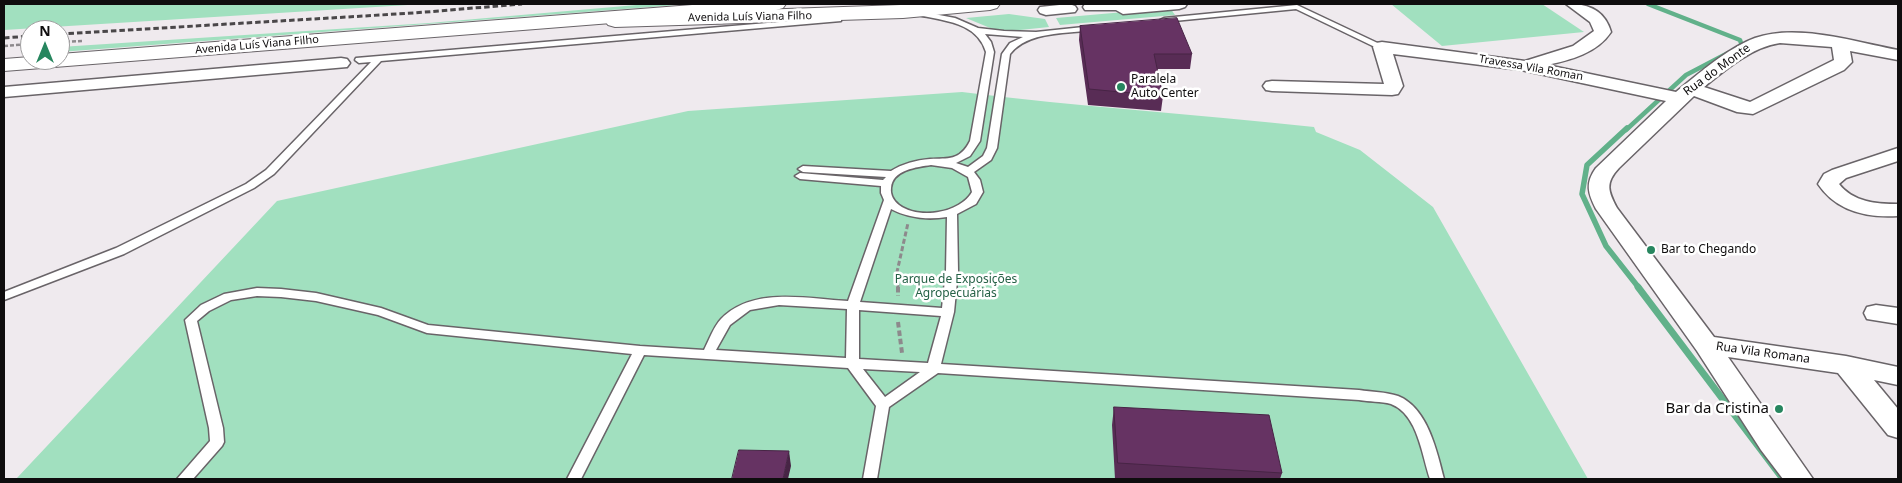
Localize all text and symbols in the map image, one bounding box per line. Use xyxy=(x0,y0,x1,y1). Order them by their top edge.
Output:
street label: Avenida Luís Viana Filho xyxy=(688,9,812,25)
north arrow xyxy=(20,20,70,70)
text: N xyxy=(39,21,51,40)
street label: Avenida Luís Viana Filho xyxy=(195,33,319,57)
street label: Rua do Monte xyxy=(1681,41,1753,99)
street label: Travessa Vila Roman xyxy=(1478,52,1584,84)
place label: Paralela Auto Center xyxy=(1131,73,1199,101)
marker: Paralela Auto Center xyxy=(1115,81,1127,93)
place label: Bar to Chegando xyxy=(1661,243,1756,257)
marker: Bar to Chegando xyxy=(1645,244,1657,256)
park label: Parque de Exposições Agropecuárias xyxy=(895,273,1017,301)
street label: Rua Vila Romana xyxy=(1715,339,1811,367)
place label: Bar da Cristina xyxy=(1666,400,1769,418)
marker: Bar da Cristina xyxy=(1773,403,1785,415)

